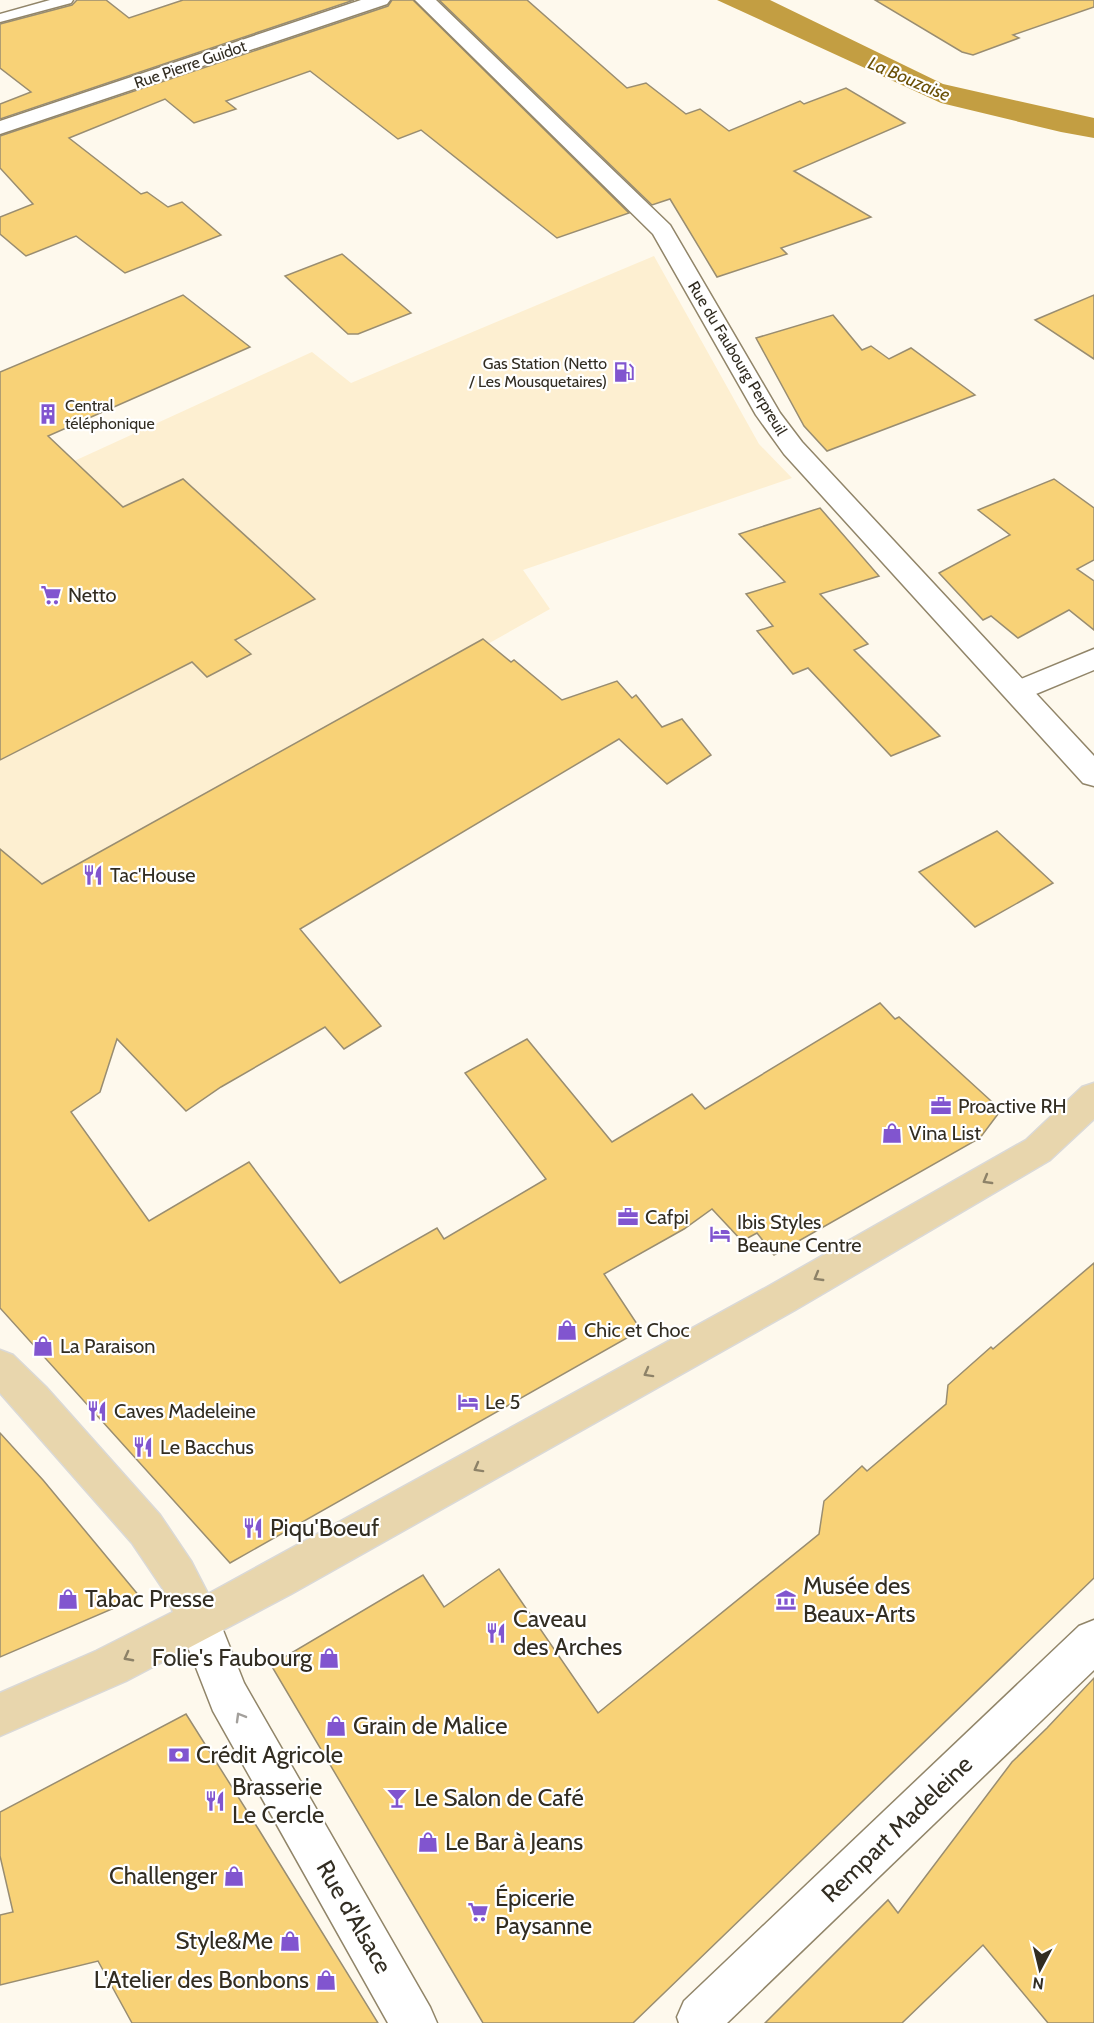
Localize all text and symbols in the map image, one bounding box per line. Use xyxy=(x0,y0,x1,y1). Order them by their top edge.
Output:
street label: Rue Pierre Guidot xyxy=(132,36,249,93)
water label: La Bouzaise xyxy=(865,52,953,106)
street label: Rue du Faubourg Perpreuil xyxy=(684,278,791,439)
place label: Gas Station (Netto / Les Mousquetaires) xyxy=(468,354,607,391)
fuel station icon: Gas Station (Netto / Les Mousquetaires) xyxy=(612,360,636,384)
place label: Central téléphonique xyxy=(65,396,155,433)
building icon: Central téléphonique xyxy=(36,402,60,426)
supermarket icon: Netto xyxy=(39,583,63,607)
place label: Netto xyxy=(68,583,116,607)
restaurant icon: Tac'House xyxy=(81,863,105,887)
place label: Tac'House xyxy=(110,863,195,887)
office icon: Proactive RH xyxy=(929,1094,953,1118)
place label: Proactive RH xyxy=(958,1094,1067,1118)
shop icon: Vina List xyxy=(880,1121,904,1145)
place label: Vina List xyxy=(909,1121,981,1145)
one-way arrow xyxy=(983,1172,993,1184)
office icon: Cafpi xyxy=(616,1205,640,1229)
place label: Cafpi xyxy=(645,1205,689,1229)
place label: Ibis Styles Beaune Centre xyxy=(737,1210,862,1257)
hotel icon: Ibis Styles Beaune Centre xyxy=(708,1222,732,1246)
one-way arrow xyxy=(814,1270,824,1281)
shop icon: Chic et Choc xyxy=(555,1318,579,1342)
place label: Chic et Choc xyxy=(584,1318,690,1342)
shop icon: La Paraison xyxy=(31,1334,55,1358)
place label: La Paraison xyxy=(60,1334,155,1358)
one-way arrow xyxy=(644,1366,654,1377)
hotel icon: Le 5 xyxy=(456,1390,480,1414)
place label: Le 5 xyxy=(485,1390,520,1414)
restaurant icon: Caves Madeleine xyxy=(85,1399,109,1423)
place label: Caves Madeleine xyxy=(114,1399,256,1423)
restaurant icon: Le Bacchus xyxy=(131,1435,155,1459)
place label: Le Bacchus xyxy=(160,1435,254,1459)
one-way arrow xyxy=(474,1461,484,1472)
place label: Piqu'Boeuf xyxy=(270,1513,379,1542)
restaurant icon: Piqu'Boeuf xyxy=(241,1516,265,1540)
place label: Musée des Beaux-Arts xyxy=(803,1571,916,1628)
place label: Tabac Presse xyxy=(85,1584,214,1613)
shop icon: Tabac Presse xyxy=(56,1587,80,1611)
museum icon: Musée des Beaux-Arts xyxy=(774,1588,798,1612)
place label: Caveau des Arches xyxy=(513,1604,622,1661)
restaurant icon: Caveau des Arches xyxy=(484,1621,508,1645)
place label: Folie's Faubourg xyxy=(152,1643,313,1672)
shop icon: Folie's Faubourg xyxy=(317,1646,341,1670)
one-way arrow xyxy=(124,1650,134,1661)
place label: Grain de Malice xyxy=(353,1711,507,1740)
one-way arrow xyxy=(236,1712,247,1723)
shop icon: Grain de Malice xyxy=(324,1714,348,1738)
place label: Crédit Agricole xyxy=(196,1740,343,1769)
bank icon: Crédit Agricole xyxy=(167,1743,191,1767)
street label: Rempart Madeleine xyxy=(815,1749,978,1908)
place label: Brasserie Le Cercle xyxy=(232,1772,324,1829)
place label: Le Salon de Café xyxy=(414,1783,584,1812)
bar icon: Le Salon de Café xyxy=(385,1786,409,1810)
restaurant icon: Brasserie Le Cercle xyxy=(203,1789,227,1813)
place label: Le Bar à Jeans xyxy=(445,1827,583,1856)
shop icon: Le Bar à Jeans xyxy=(416,1830,440,1854)
street label: Rue d'Alsace xyxy=(310,1855,398,1978)
place label: Challenger xyxy=(109,1861,217,1890)
shop icon: Challenger xyxy=(222,1864,246,1888)
place label: Épicerie Paysanne xyxy=(495,1883,592,1940)
supermarket icon: Épicerie Paysanne xyxy=(466,1900,490,1924)
place label: Style&Me xyxy=(175,1926,273,1955)
shop icon: Style&Me xyxy=(278,1929,302,1953)
north arrow xyxy=(1010,1939,1070,1999)
place label: L'Atelier des Bonbons xyxy=(94,1965,309,1994)
shop icon: L'Atelier des Bonbons xyxy=(314,1968,338,1992)
text: N xyxy=(1031,1973,1045,1994)

